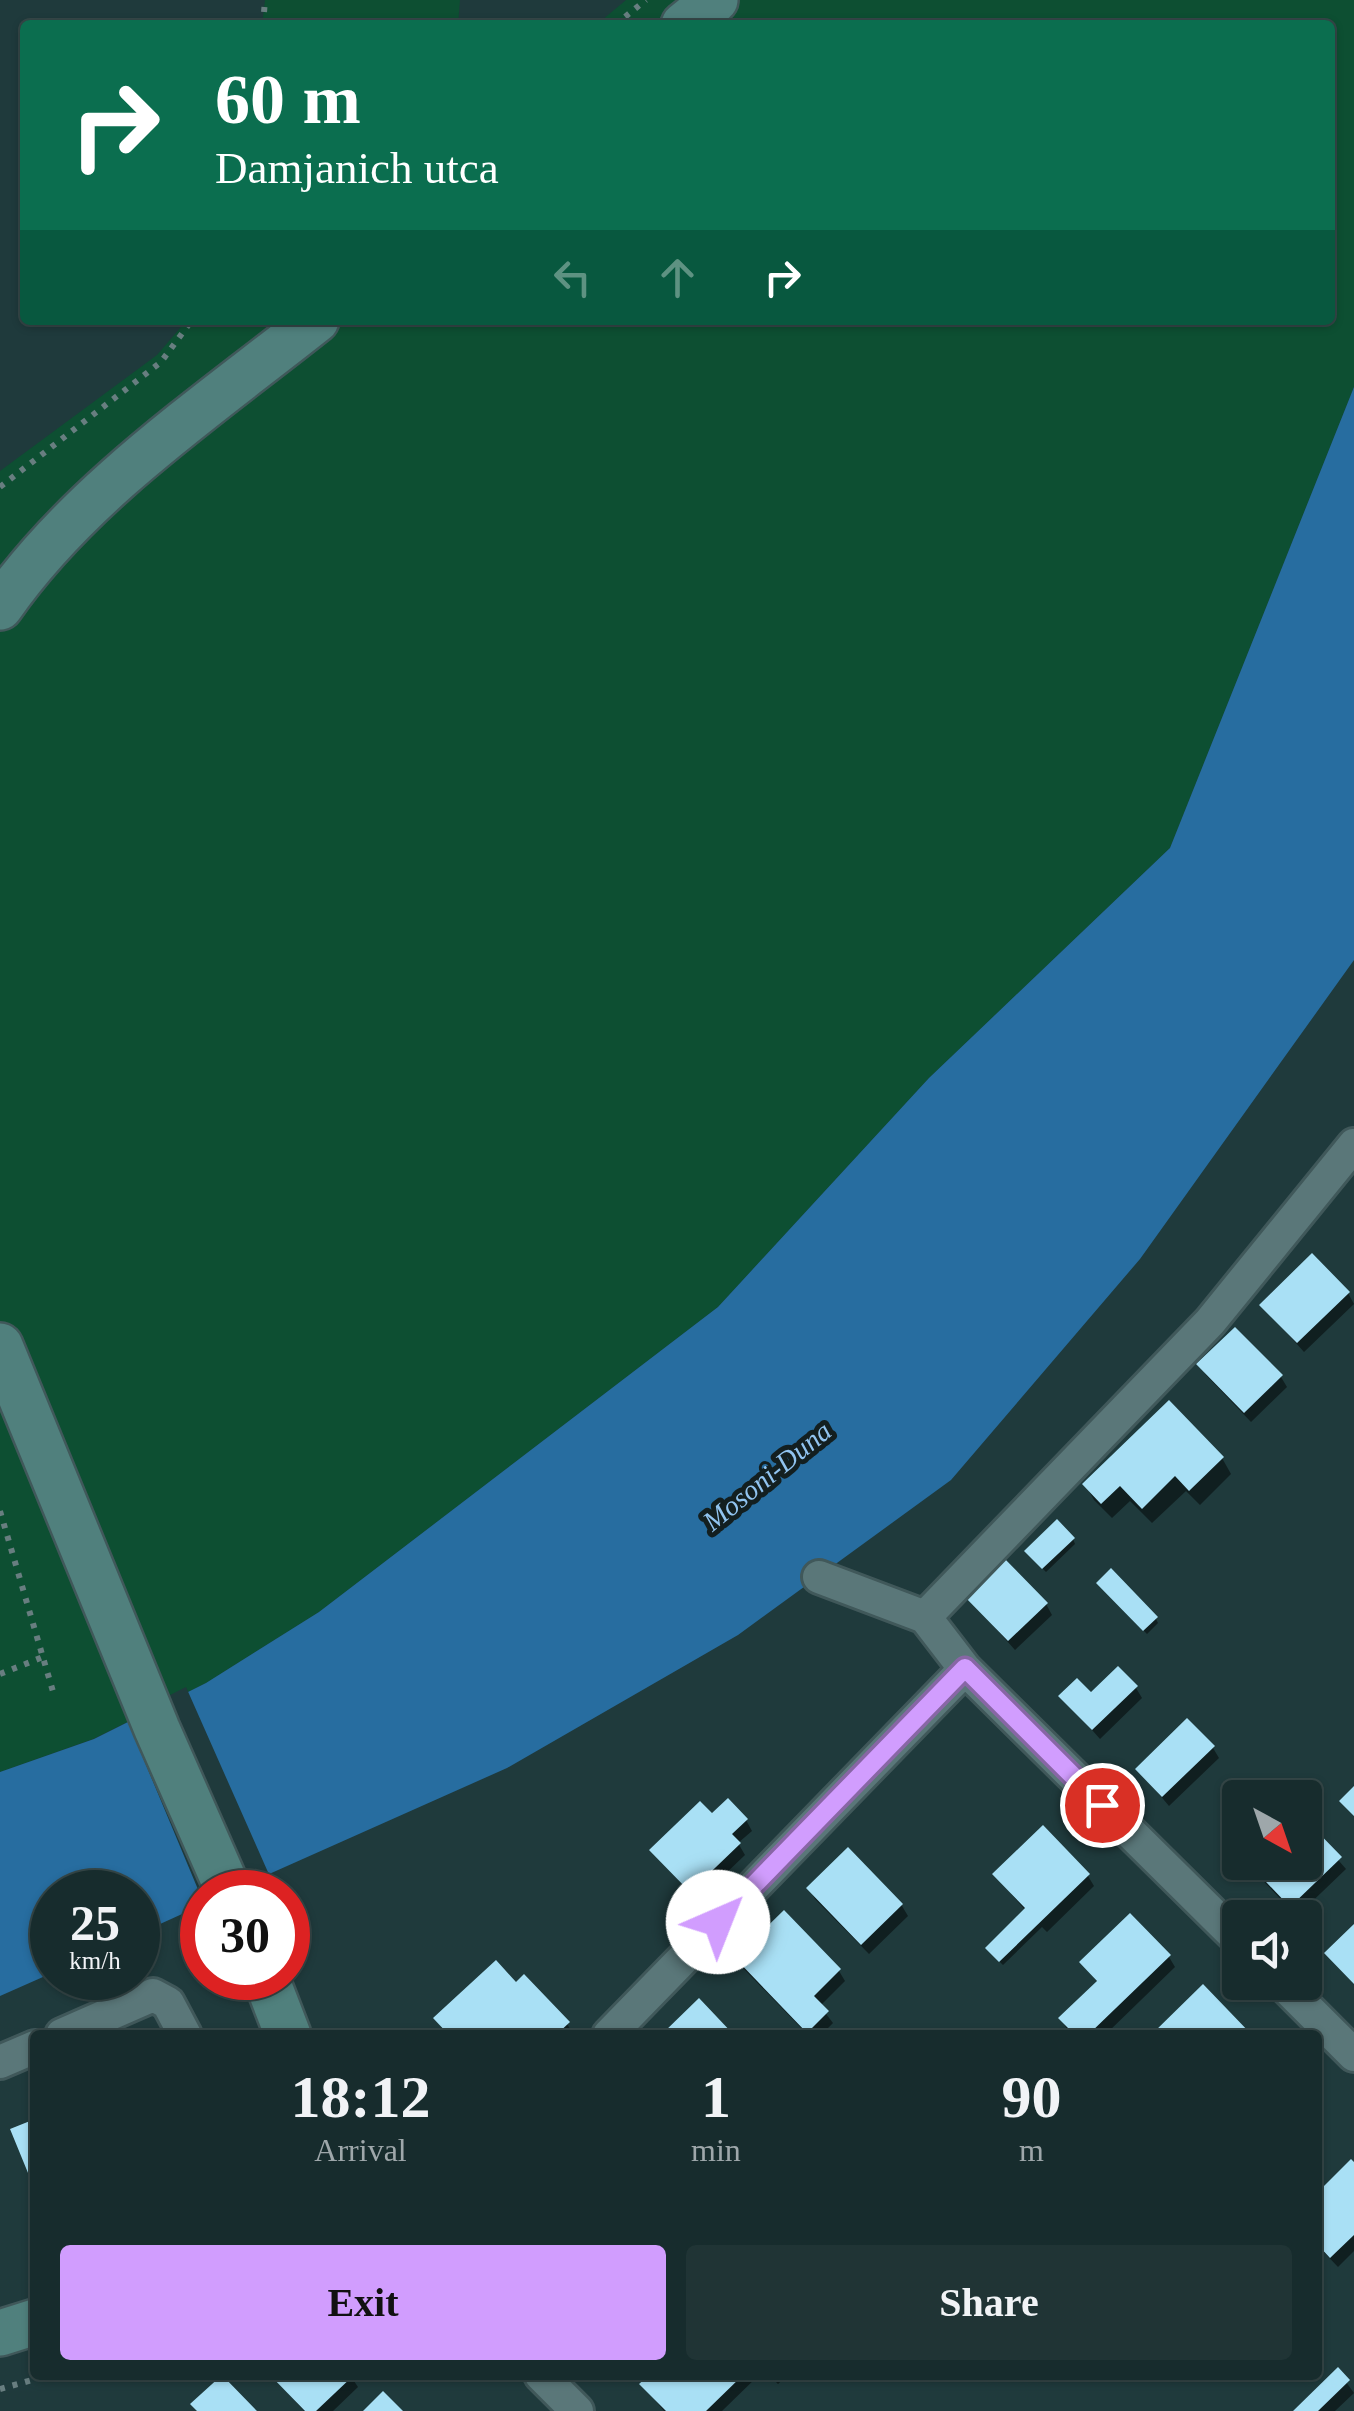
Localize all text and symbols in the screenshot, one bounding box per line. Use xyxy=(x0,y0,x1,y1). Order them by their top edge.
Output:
icon: right xyxy=(50,60,180,190)
text: 60 m xyxy=(215,61,361,138)
text: Damjanich utca xyxy=(215,143,499,193)
icon: left xyxy=(545,250,600,305)
icon: ahead xyxy=(650,250,705,305)
icon: right xyxy=(755,250,810,305)
water label: Mosoni-Duna xyxy=(696,1415,837,1538)
pin xyxy=(1060,1763,1145,1848)
icon: arrive xyxy=(1075,1778,1130,1833)
north arrow xyxy=(1222,1780,1322,1880)
map controls xyxy=(1222,1780,1322,2000)
speed limit sign: 30 xyxy=(180,1870,310,2000)
position arrow xyxy=(666,1870,770,1974)
text: 25 xyxy=(70,1895,120,1951)
button: sound xyxy=(1222,1900,1322,2000)
text: km/h xyxy=(69,1947,121,1974)
text: 18:12 xyxy=(291,2064,431,2130)
text: 1 xyxy=(701,2064,731,2130)
text: 90 xyxy=(1001,2064,1061,2130)
text: Arrival xyxy=(314,2132,407,2168)
text: min xyxy=(691,2132,741,2168)
text: m xyxy=(1019,2132,1044,2168)
button: Exit xyxy=(60,2245,666,2360)
button: Share xyxy=(686,2245,1292,2360)

